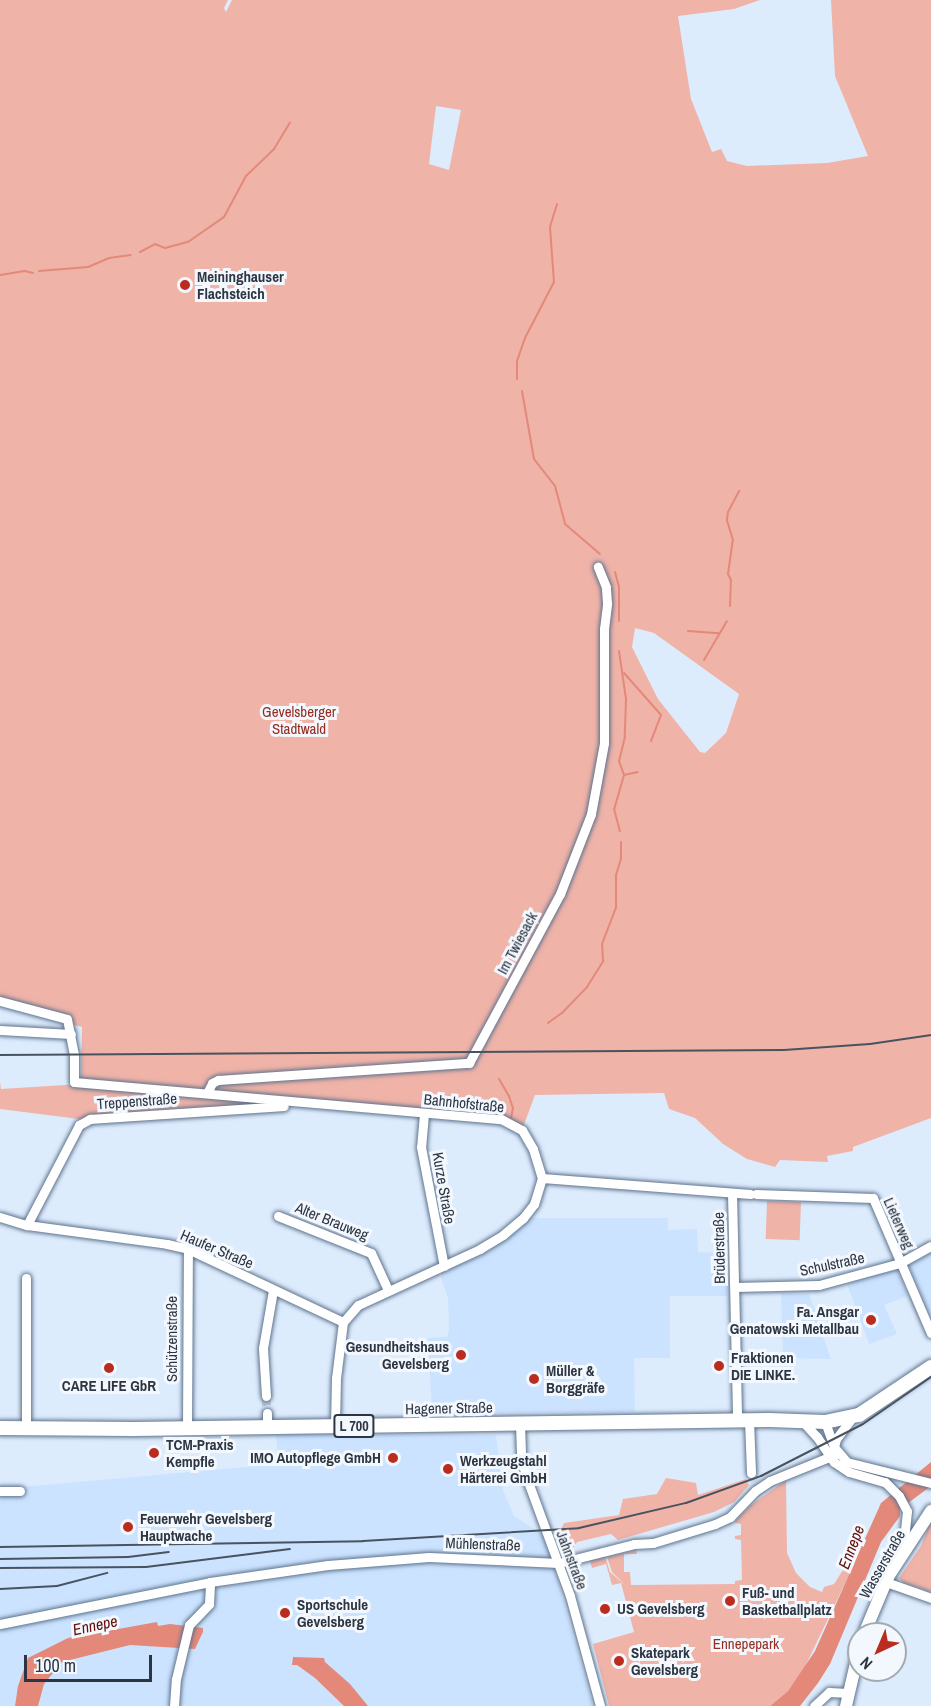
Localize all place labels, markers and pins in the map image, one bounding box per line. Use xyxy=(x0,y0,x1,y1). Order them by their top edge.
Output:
place label: Meininghauser Flachsteich xyxy=(197,267,284,302)
marker: Meininghauser Flachsteich xyxy=(178,278,192,292)
place label: Fa. Ansgar Genatowski Metallbau xyxy=(730,1302,859,1337)
marker: Fa. Ansgar Genatowski Metallbau xyxy=(864,1313,878,1327)
place label: Gesundheitshaus Gevelsberg xyxy=(346,1337,449,1372)
marker: Gesundheitshaus Gevelsberg xyxy=(454,1348,468,1362)
place label: Fraktionen DIE LINKE. xyxy=(731,1348,795,1383)
marker: Fraktionen DIE LINKE. xyxy=(712,1359,726,1373)
marker: CARE LIFE GbR xyxy=(102,1361,116,1375)
place label: Müller & Borggräfe xyxy=(546,1361,605,1396)
marker: Müller & Borggräfe xyxy=(527,1372,541,1386)
place label: CARE LIFE GbR xyxy=(62,1377,156,1395)
place label: TCM-Praxis Kempfle xyxy=(166,1435,234,1470)
marker: TCM-Praxis Kempfle xyxy=(147,1446,161,1460)
place label: IMO Autopflege GmbH xyxy=(250,1449,381,1467)
marker: IMO Autopflege GmbH xyxy=(386,1451,400,1465)
place label: Werkzeugstahl Härterei GmbH xyxy=(460,1451,547,1486)
marker: Werkzeugstahl Härterei GmbH xyxy=(441,1462,455,1476)
place label: Feuerwehr Gevelsberg Hauptwache xyxy=(140,1509,272,1544)
marker: Feuerwehr Gevelsberg Hauptwache xyxy=(121,1520,135,1534)
place label: Fuß- und Basketballplatz xyxy=(742,1583,832,1618)
marker: Fuß- und Basketballplatz xyxy=(723,1594,737,1608)
place label: Sportschule Gevelsberg xyxy=(297,1595,368,1630)
place label: US Gevelsberg xyxy=(617,1600,705,1618)
marker: US Gevelsberg xyxy=(598,1602,612,1616)
marker: Sportschule Gevelsberg xyxy=(278,1606,292,1620)
place label: Skatepark Gevelsberg xyxy=(631,1643,698,1678)
marker: Skatepark Gevelsberg xyxy=(612,1654,626,1668)

